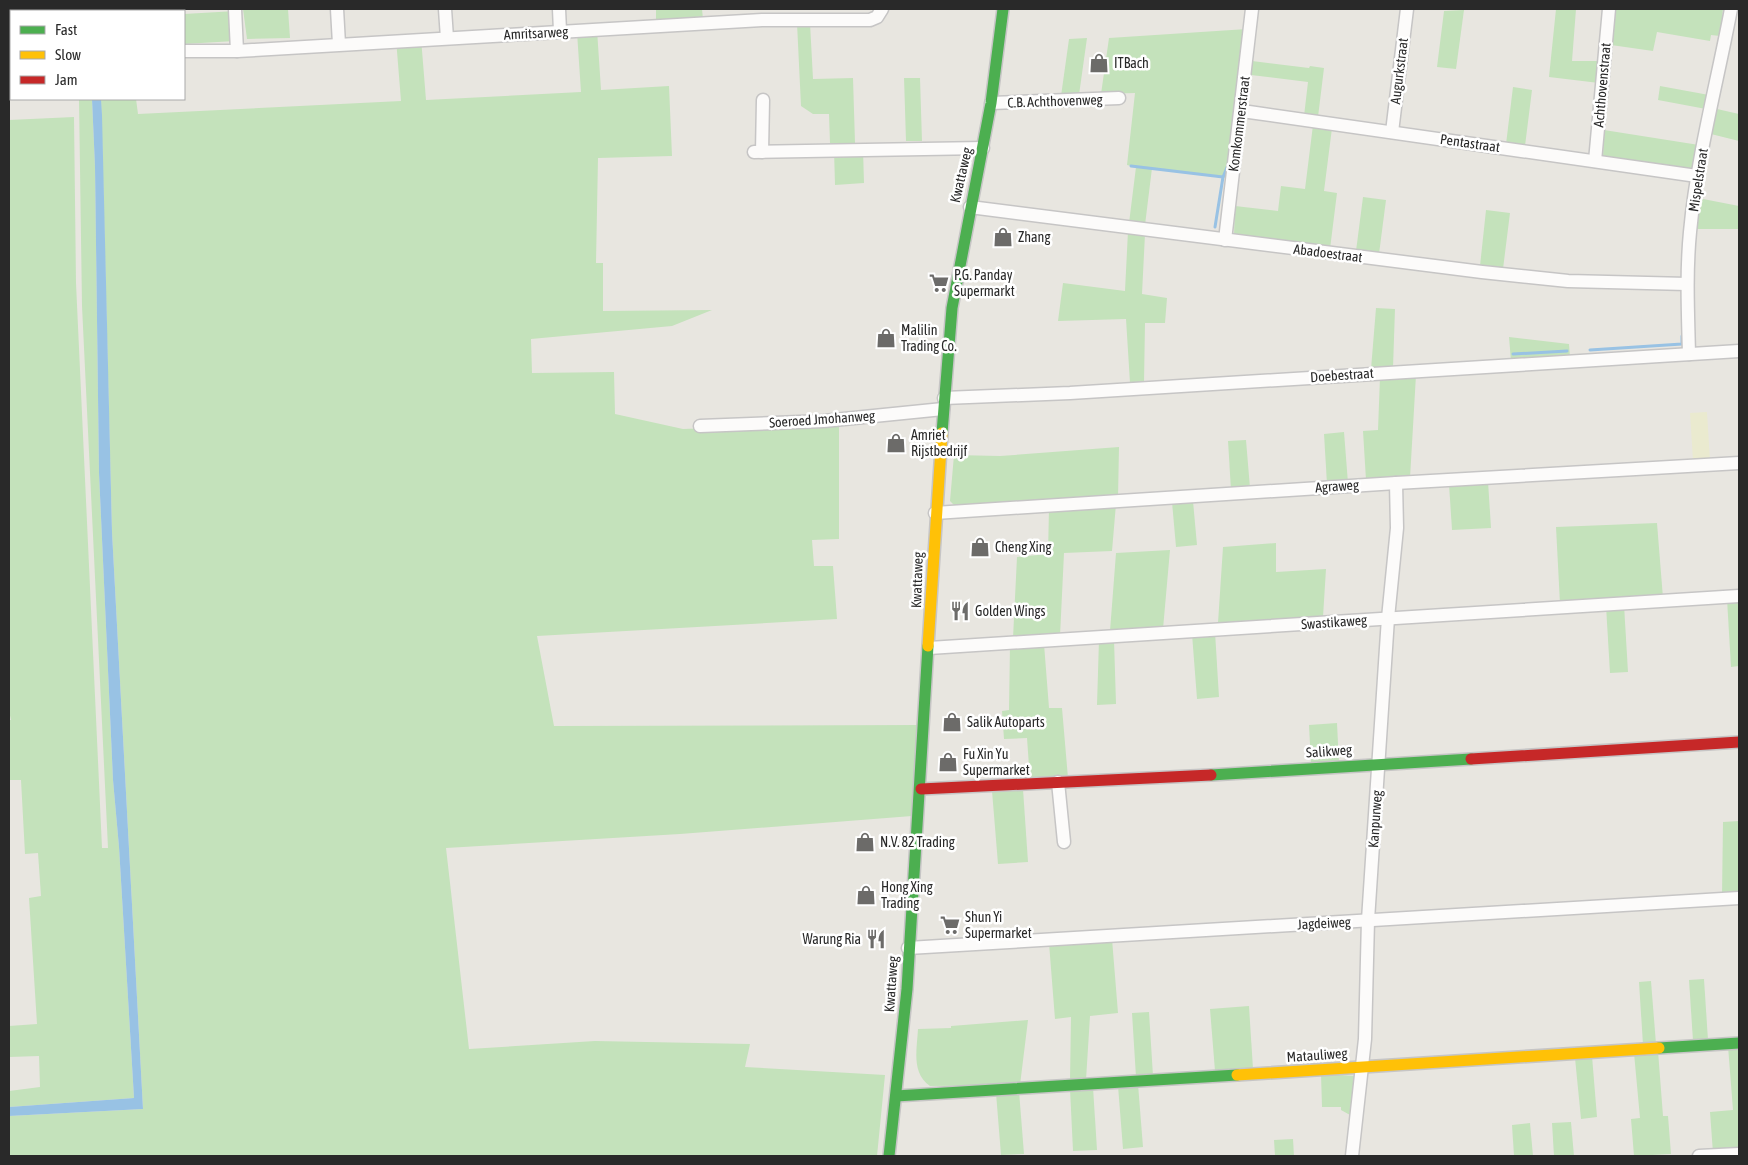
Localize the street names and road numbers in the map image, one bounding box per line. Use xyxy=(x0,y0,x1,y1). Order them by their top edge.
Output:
street label: Amritsarweg xyxy=(503,23,569,43)
street label: Augurkstraat xyxy=(1387,37,1411,105)
street label: Achthovenstraat xyxy=(1590,42,1614,128)
street label: Komkommerstraat xyxy=(1225,75,1253,173)
street label: C.B. Achthovenweg xyxy=(1007,91,1103,111)
street label: Pentastraat xyxy=(1439,131,1501,155)
street label: Kwattaweg xyxy=(947,146,975,204)
street label: Mispelstraat xyxy=(1685,147,1711,213)
street label: Abadoestraat xyxy=(1293,241,1363,265)
street label: Doebestraat xyxy=(1310,365,1374,385)
street label: Soeroed Jmohanweg xyxy=(768,407,876,431)
street label: Agraweg xyxy=(1315,476,1359,496)
street label: Kwattaweg xyxy=(908,552,926,608)
street label: Swastikaweg xyxy=(1301,612,1367,632)
street label: Salikweg xyxy=(1305,741,1353,761)
street label: Kanpurweg xyxy=(1365,790,1385,848)
street label: Jagdeiweg xyxy=(1297,914,1351,932)
street label: Kwattaweg xyxy=(881,955,901,1013)
street label: Matauliweg xyxy=(1286,1045,1348,1065)

